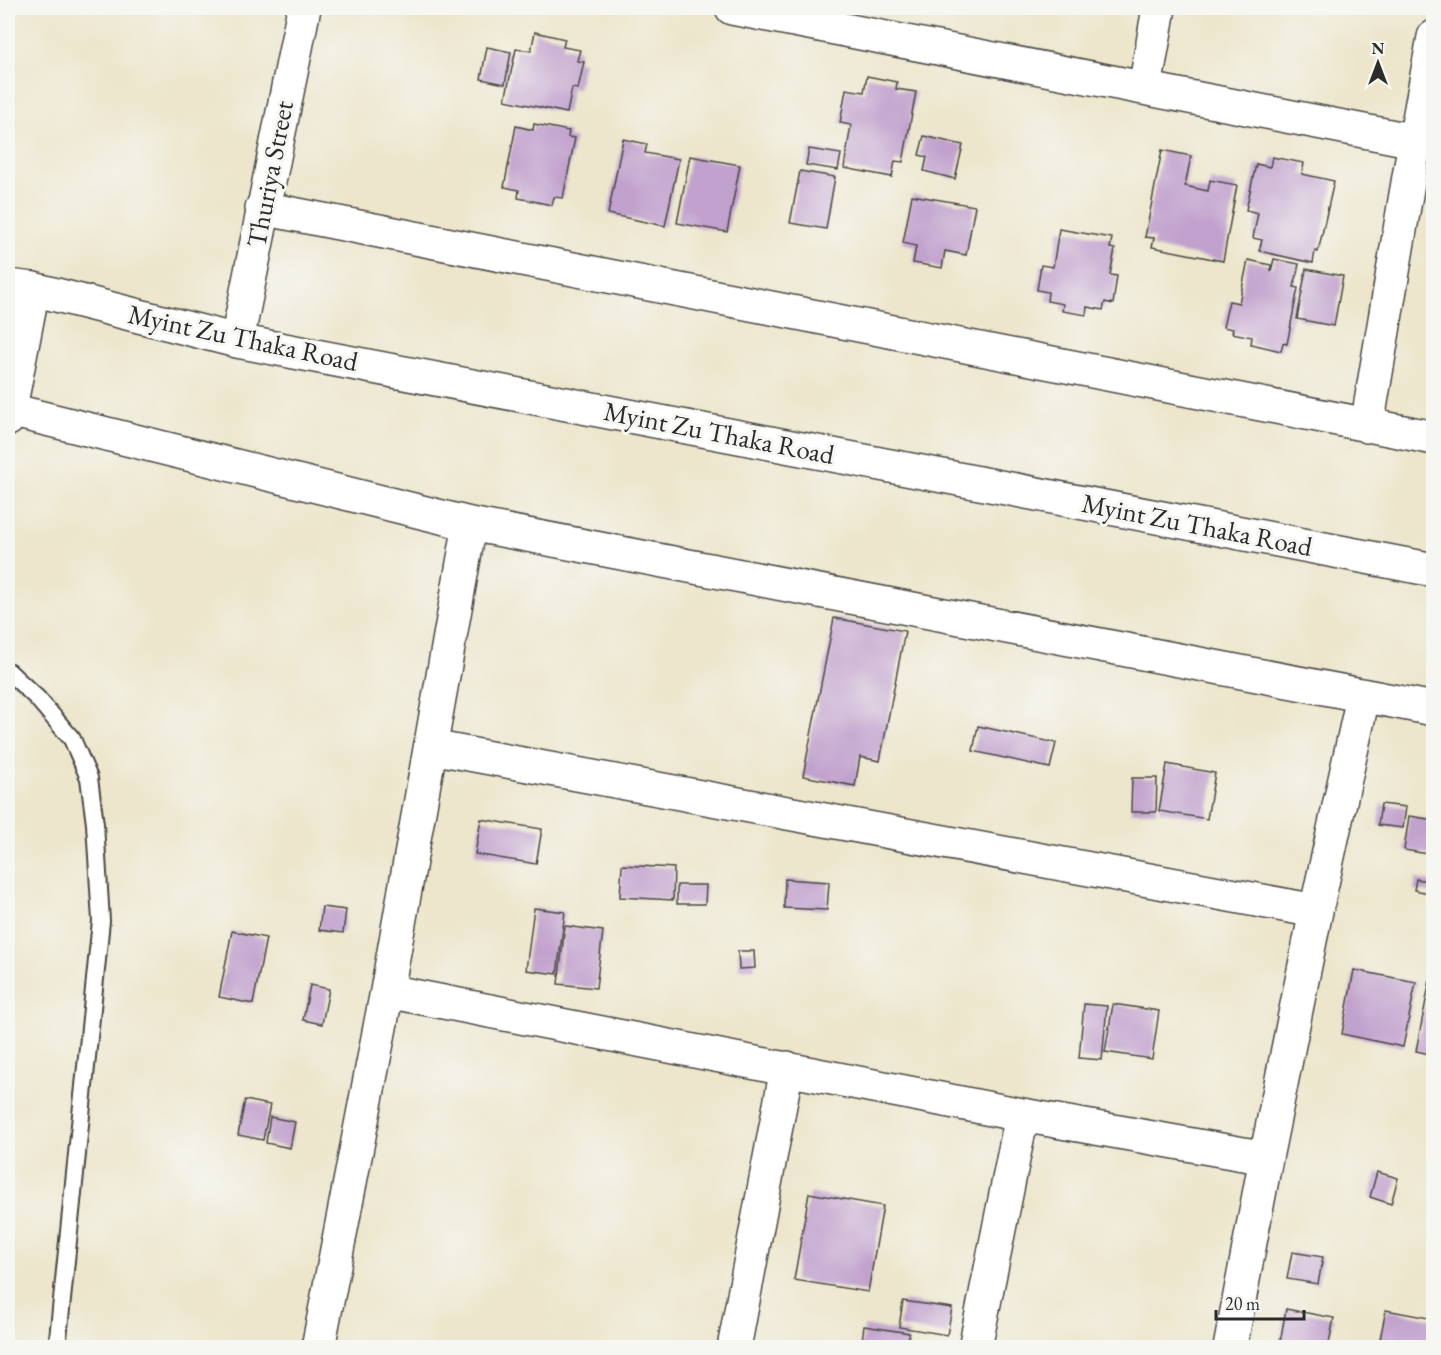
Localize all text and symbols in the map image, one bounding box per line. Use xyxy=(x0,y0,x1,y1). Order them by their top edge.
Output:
north arrow xyxy=(1348,33,1408,93)
text: N xyxy=(1372,38,1385,59)
street label: Thuriya Street xyxy=(238,97,301,250)
street label: Myint Zu Thaka Road xyxy=(125,296,361,379)
street label: Myint Zu Thaka Road xyxy=(601,393,838,472)
street label: Myint Zu Thaka Road xyxy=(1079,485,1316,564)
scale bar xyxy=(1216,1283,1304,1321)
text: 20 m xyxy=(1225,1292,1260,1315)

